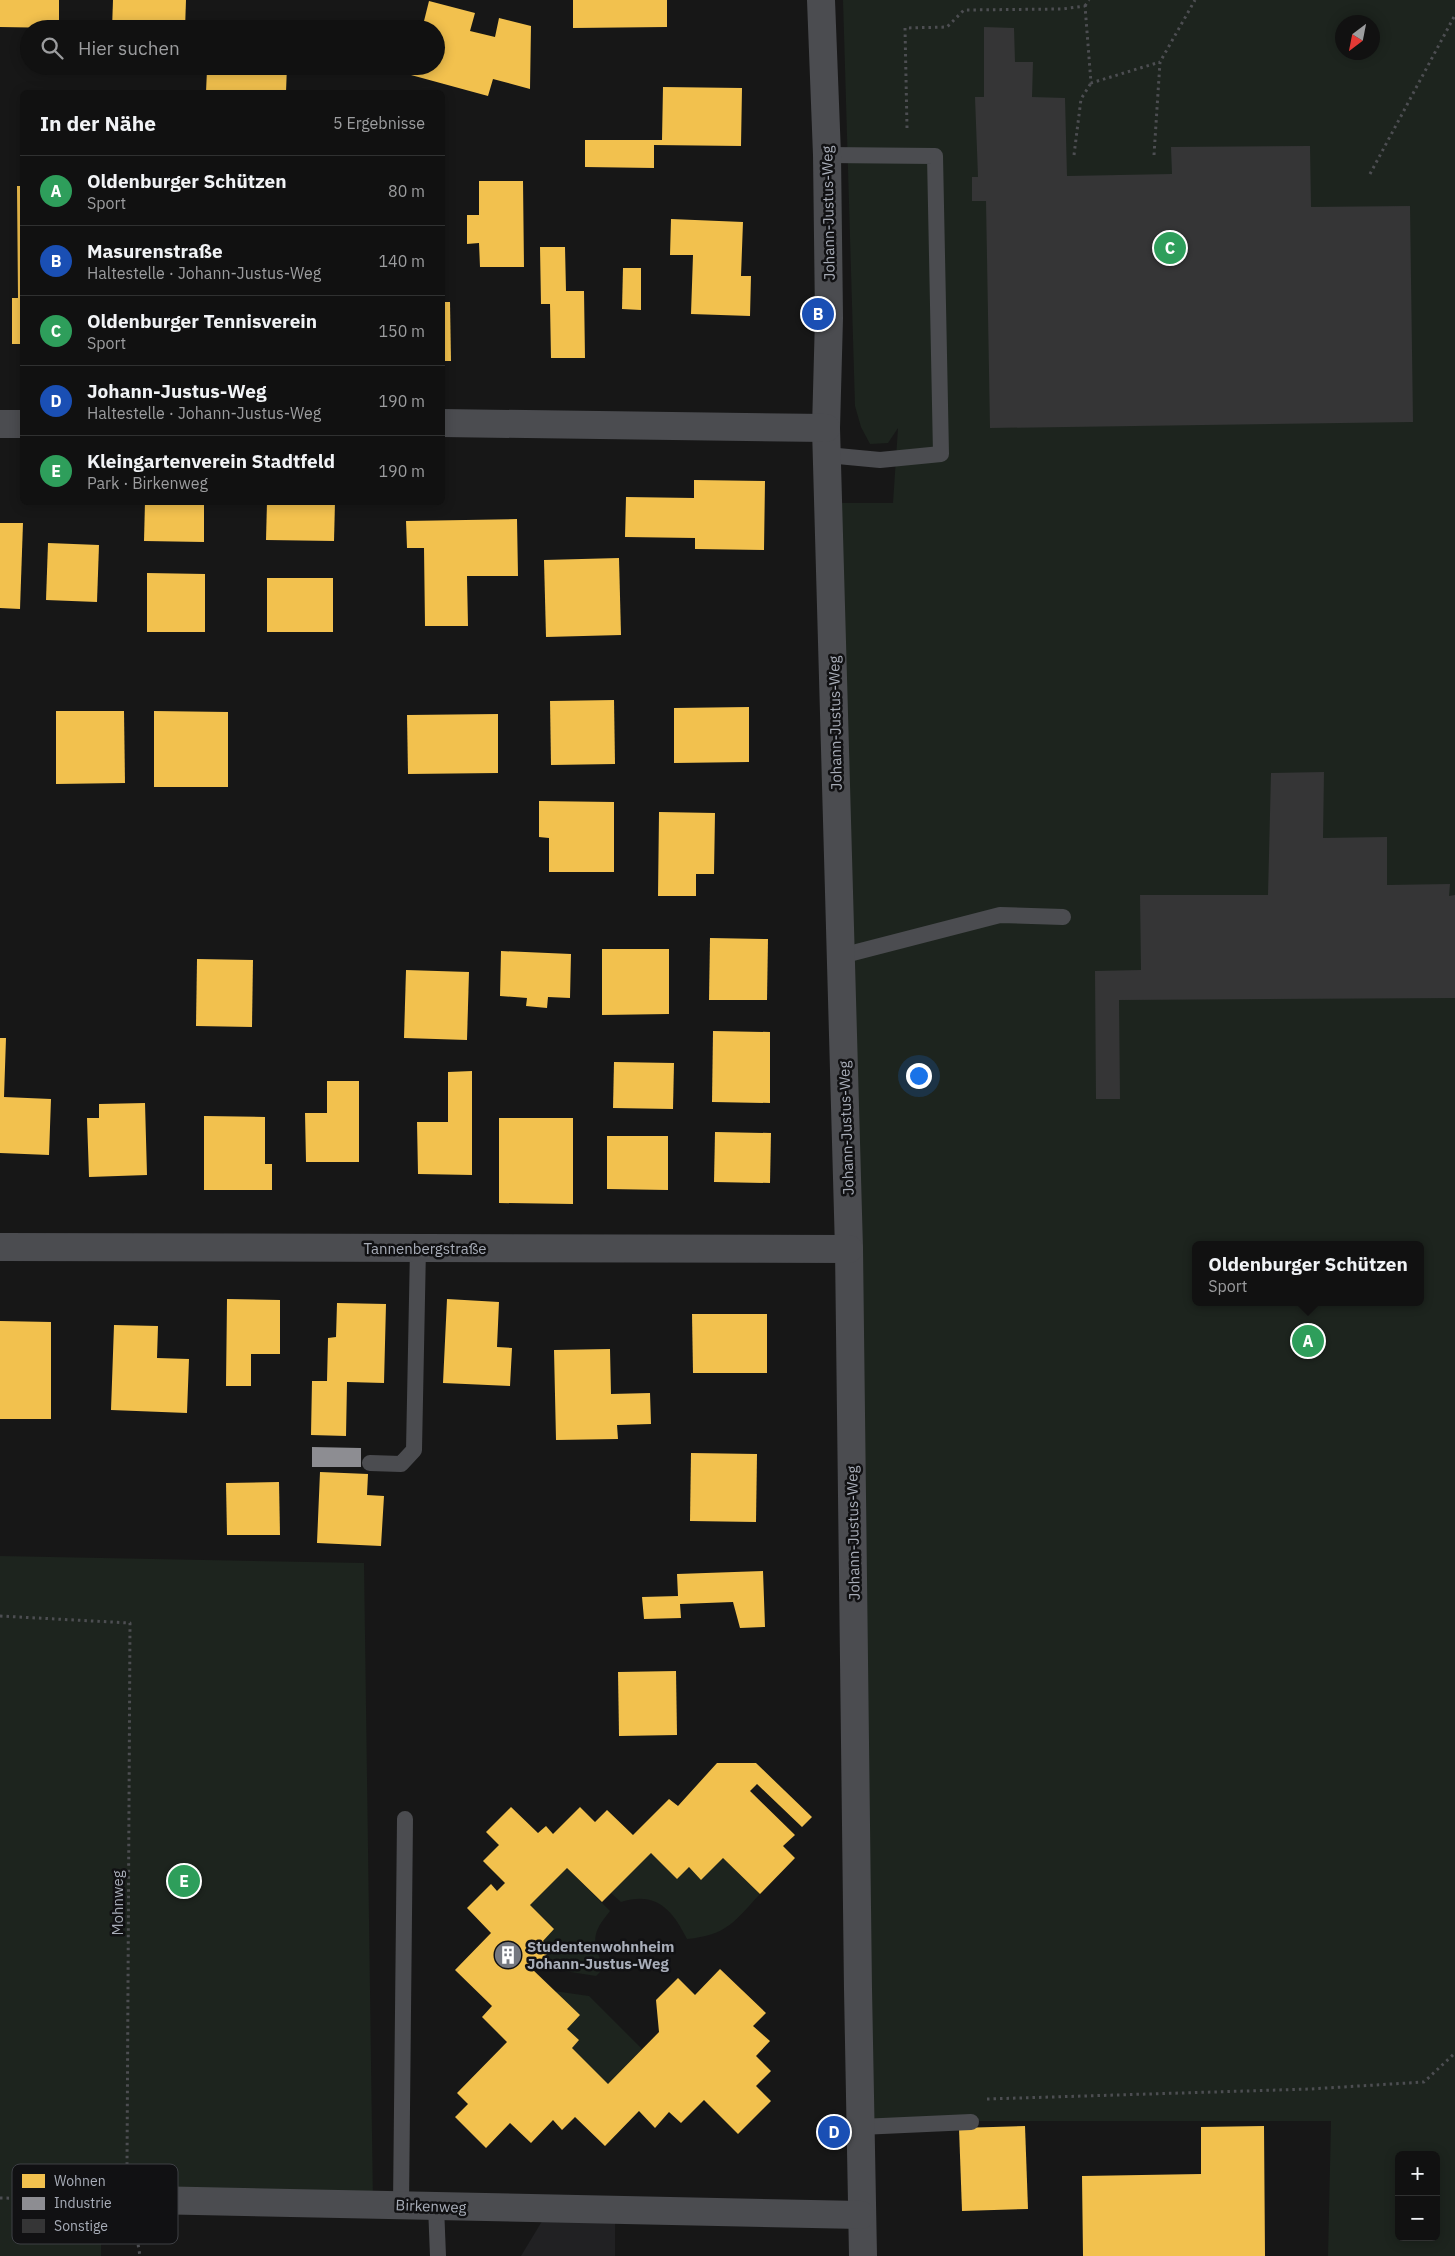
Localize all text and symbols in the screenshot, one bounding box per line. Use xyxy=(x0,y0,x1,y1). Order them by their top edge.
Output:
north arrow xyxy=(1335,15,1380,60)
search box xyxy=(20,20,445,75)
icon: search xyxy=(38,34,66,62)
text: Hier suchen xyxy=(78,36,180,60)
text: In der Nähe xyxy=(40,109,156,137)
text: 5 Ergebnisse xyxy=(333,113,425,133)
street label: Johann-Justus-Weg xyxy=(817,145,839,280)
text: Oldenburger Schützen xyxy=(87,169,287,193)
text: A xyxy=(51,181,61,201)
text: 80 m xyxy=(388,181,425,201)
text: Sport xyxy=(87,193,126,213)
pin: C xyxy=(1154,229,1186,267)
text: Masurenstraße xyxy=(87,239,223,263)
text: B xyxy=(51,251,61,271)
text: 140 m xyxy=(378,251,425,271)
text: Haltestelle · Johann-Justus-Weg xyxy=(87,263,321,283)
pin: B xyxy=(802,295,834,333)
text: Oldenburger Tennisverein xyxy=(87,309,317,333)
text: C xyxy=(51,321,61,341)
text: 150 m xyxy=(378,321,425,341)
text: Sport xyxy=(87,333,126,353)
text: Johann-Justus-Weg xyxy=(87,379,267,403)
text: D xyxy=(50,391,62,411)
text: 190 m xyxy=(378,391,425,411)
text: Haltestelle · Johann-Justus-Weg xyxy=(87,403,321,423)
text: Kleingartenverein Stadtfeld xyxy=(87,449,335,473)
text: E xyxy=(51,461,61,481)
text: 190 m xyxy=(378,461,425,481)
text: Park · Birkenweg xyxy=(87,473,208,493)
street label: Johann-Justus-Weg xyxy=(824,655,846,790)
street label: Johann-Justus-Weg xyxy=(834,1060,858,1196)
your location xyxy=(906,1063,932,1089)
street label: Tannenbergstraße xyxy=(363,1239,487,1258)
popup xyxy=(1192,1241,1424,1306)
text: Oldenburger Schützen xyxy=(1208,1252,1408,1276)
text: Sport xyxy=(1208,1276,1247,1296)
pin: A xyxy=(1292,1322,1324,1360)
street label: Johann-Justus-Weg xyxy=(842,1465,864,1600)
pin: E xyxy=(168,1862,200,1900)
street label: Mohnweg xyxy=(108,1870,127,1936)
place label: Studentenwohnheim Johann-Justus-Weg xyxy=(527,1937,674,1973)
building icon: Studentenwohnheim Johann-Justus-Weg xyxy=(493,1940,523,1970)
pin: D xyxy=(818,2113,850,2151)
map controls xyxy=(1395,2151,1440,2241)
button: + xyxy=(1395,2151,1440,2196)
legend xyxy=(12,2164,178,2244)
text: Wohnen xyxy=(54,2172,106,2190)
text: Industrie xyxy=(54,2194,112,2212)
street label: Birkenweg xyxy=(395,2195,467,2217)
button: − xyxy=(1395,2196,1440,2241)
text: Sonstige xyxy=(54,2217,108,2235)

